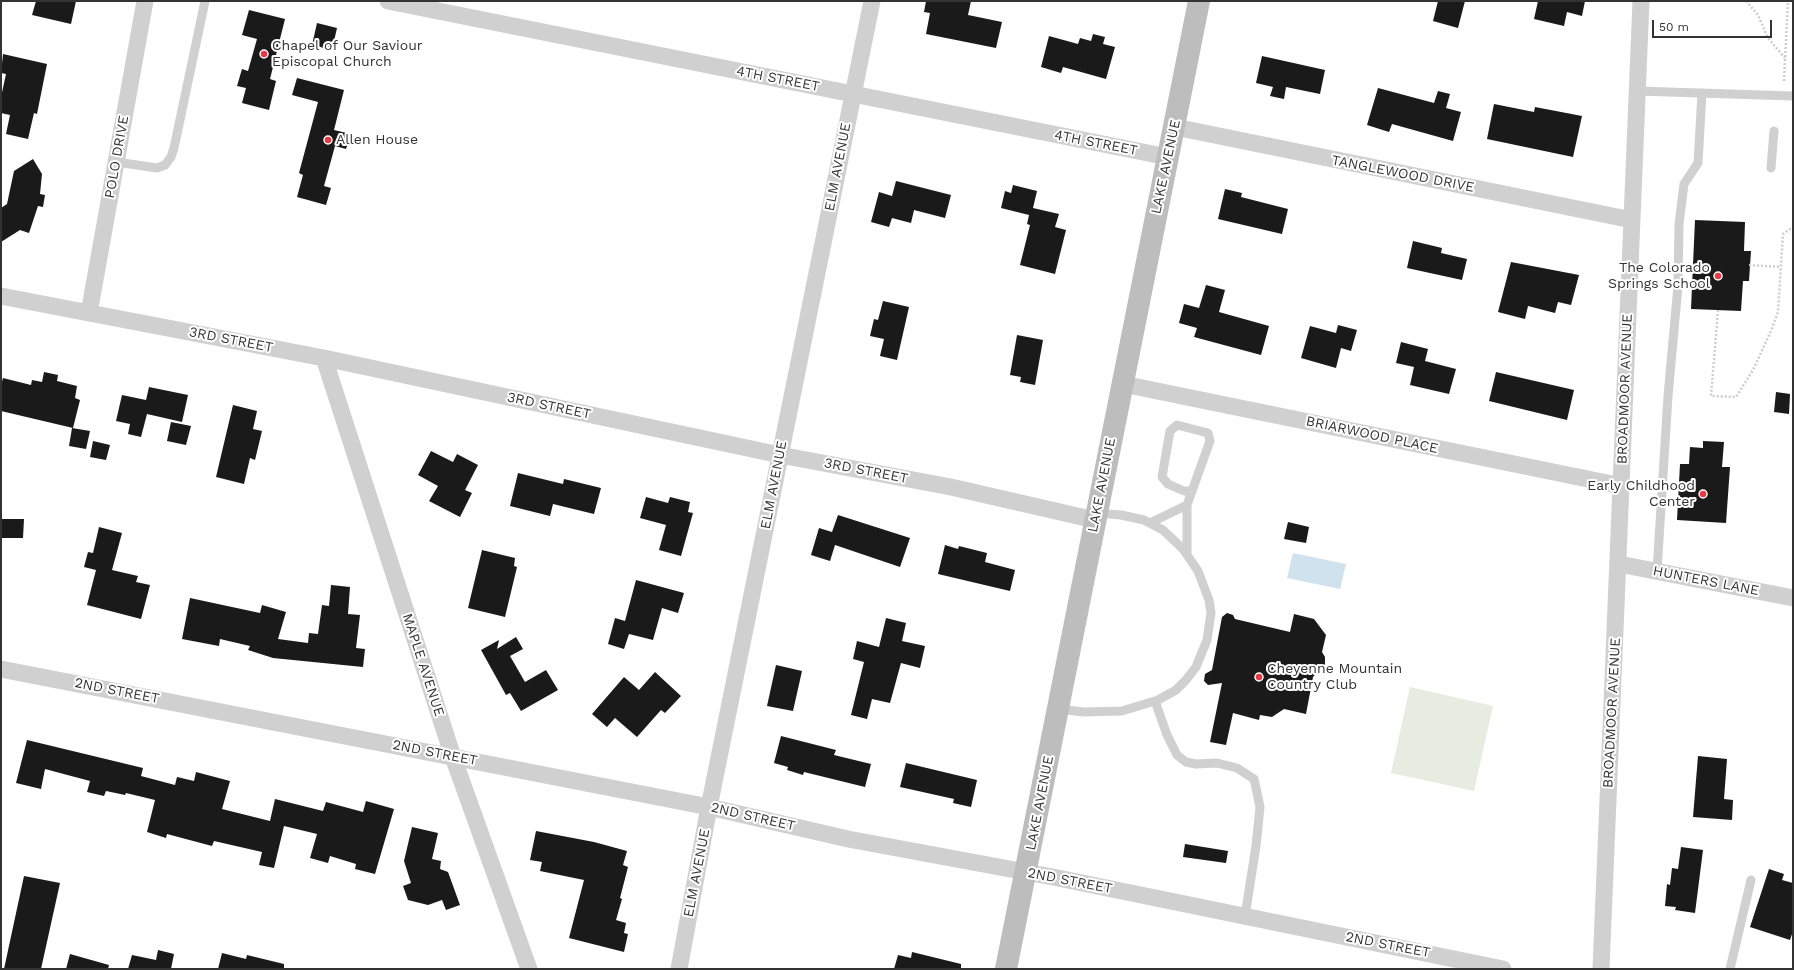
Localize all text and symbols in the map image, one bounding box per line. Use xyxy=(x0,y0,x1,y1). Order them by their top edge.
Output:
scale bar xyxy=(1654,12,1774,38)
text: 50 m xyxy=(1659,20,1689,34)
place label: Chapel of Our Saviour Episcopal Church xyxy=(272,38,423,70)
marker: Chapel of Our Saviour Episcopal Church xyxy=(259,49,269,59)
street label: 4TH STREET xyxy=(735,63,821,95)
street label: POLO DRIVE xyxy=(101,114,133,200)
street label: LAKE AVENUE xyxy=(1148,118,1184,216)
street label: ELM AVENUE xyxy=(821,121,855,213)
street label: 4TH STREET xyxy=(1053,127,1139,159)
place label: Allen House xyxy=(336,132,418,148)
marker: Allen House xyxy=(323,135,333,145)
street label: TANGLEWOOD DRIVE xyxy=(1330,152,1476,196)
place label: The Colorado Springs School xyxy=(1608,260,1710,292)
marker: The Colorado Springs School xyxy=(1713,271,1723,281)
street label: BROADMOOR AVENUE xyxy=(1614,314,1636,464)
street label: 3RD STREET xyxy=(188,324,274,356)
street label: 3RD STREET xyxy=(506,389,592,423)
street label: BRIARWOOD PLACE xyxy=(1304,413,1440,457)
street label: LAKE AVENUE xyxy=(1085,436,1119,534)
street label: ELM AVENUE xyxy=(757,439,791,531)
street label: 3RD STREET xyxy=(823,455,909,487)
place label: Early Childhood Center xyxy=(1587,478,1695,510)
marker: Early Childhood Center xyxy=(1698,489,1708,499)
street label: HUNTERS LANE xyxy=(1652,562,1760,600)
street label: MAPLE AVENUE xyxy=(398,611,448,719)
street label: BROADMOOR AVENUE xyxy=(1600,637,1624,789)
place label: Cheyenne Mountain Country Club xyxy=(1267,661,1402,694)
marker: Cheyenne Mountain Country Club xyxy=(1254,672,1264,682)
street label: 2ND STREET xyxy=(73,675,161,707)
street label: 2ND STREET xyxy=(391,737,479,769)
street label: LAKE AVENUE xyxy=(1023,754,1057,852)
street label: 2ND STREET xyxy=(709,799,797,835)
street label: ELM AVENUE xyxy=(680,827,714,919)
street label: 2ND STREET xyxy=(1026,865,1114,897)
street label: 2ND STREET xyxy=(1344,929,1432,961)

